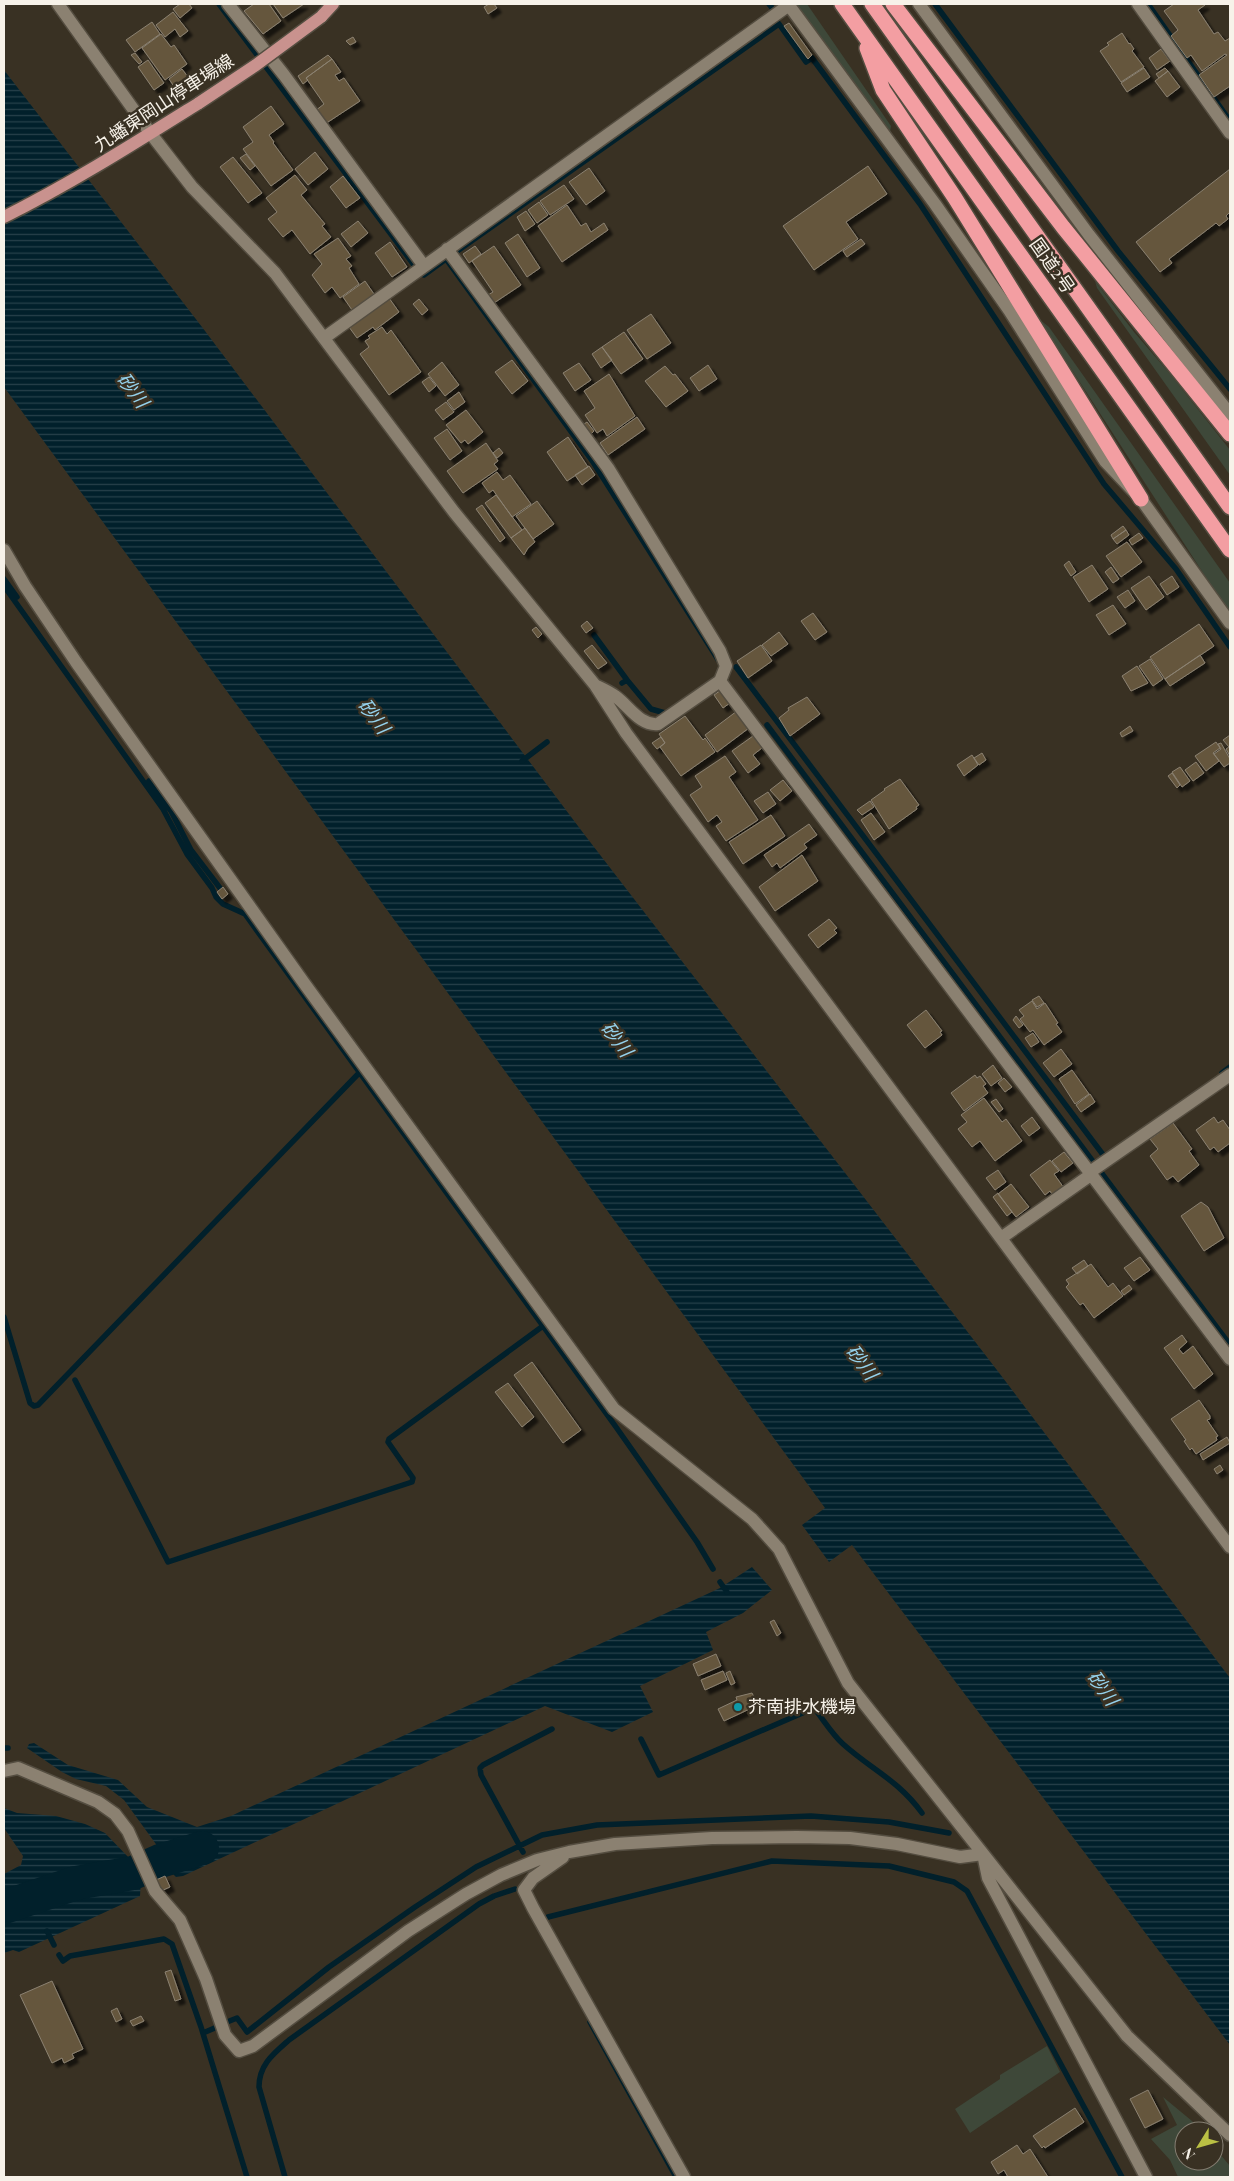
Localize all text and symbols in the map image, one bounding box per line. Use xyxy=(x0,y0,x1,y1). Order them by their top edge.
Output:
street label: 九蟠東岡山停車場線 xyxy=(89,48,238,156)
street label: 国道2号 xyxy=(1025,233,1081,298)
water label: 砂川 xyxy=(112,366,157,414)
water label: 砂川 xyxy=(353,692,398,740)
water label: 砂川 xyxy=(596,1015,641,1063)
water label: 砂川 xyxy=(841,1338,886,1386)
water label: 砂川 xyxy=(1082,1664,1127,1712)
place label: 芥南排水機場 xyxy=(748,1694,856,1718)
marker: 芥南排水機場 xyxy=(732,1701,744,1713)
north arrow xyxy=(1174,2121,1224,2171)
text: N xyxy=(1178,2144,1199,2164)

